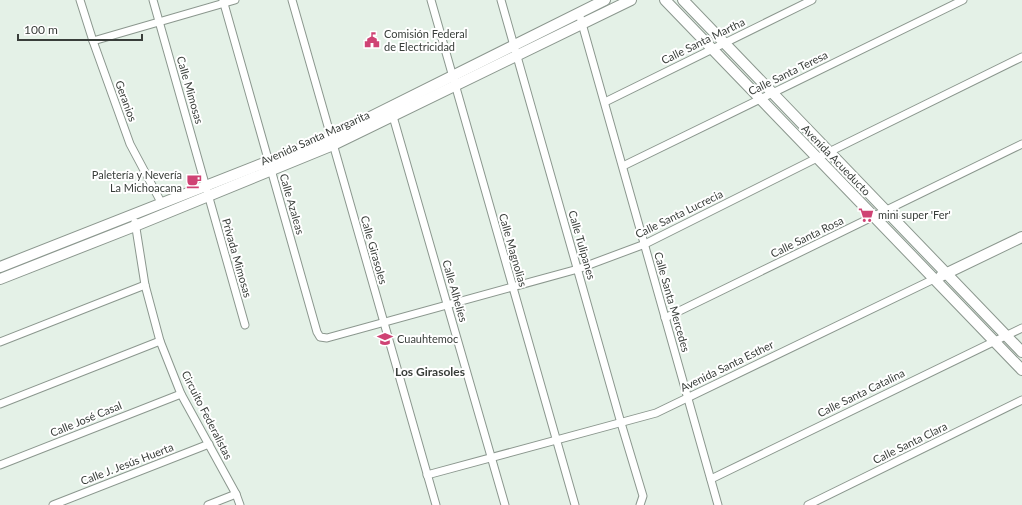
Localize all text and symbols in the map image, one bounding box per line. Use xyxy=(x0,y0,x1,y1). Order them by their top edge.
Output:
street label: Calle Santa Martha xyxy=(659,15,747,66)
scale bar xyxy=(18,16,142,42)
text: 100 m xyxy=(24,22,58,37)
place label: Comisión Federal de Electricidad xyxy=(384,27,467,53)
public building icon: Comisión Federal de Electricidad xyxy=(363,31,381,49)
street label: Calle Santa Teresa xyxy=(746,48,830,97)
street label: Calle Mimosas xyxy=(175,55,206,125)
street label: Geranios xyxy=(113,78,140,123)
street label: Avenida Santa Margarita xyxy=(258,108,371,167)
street label: Avenida Acueducto xyxy=(799,122,873,198)
place label: Paletería y Nevería La Michoacana xyxy=(92,168,182,194)
cafe icon: Paletería y Nevería La Michoacana xyxy=(185,172,203,190)
street label: Calle Azaleas xyxy=(278,172,307,236)
street label: Calle Santa Lucrecia xyxy=(633,187,725,240)
supermarket icon: mini super 'Fer' xyxy=(857,206,875,224)
place label: mini super 'Fer' xyxy=(878,208,951,221)
street label: Calle Tulipanes xyxy=(566,209,599,281)
street label: Calle Magnolias xyxy=(497,212,530,288)
street label: Calle Santa Rosa xyxy=(768,213,845,260)
street label: Calle Girasoles xyxy=(358,214,391,286)
street label: Privada Mimosas xyxy=(220,217,255,299)
street label: Calle Santa Mercedes xyxy=(652,250,693,354)
street label: Calle Alhelíes xyxy=(440,258,471,324)
school or university icon: Cuauhtemoc xyxy=(376,330,394,348)
place label: Cuauhtemoc xyxy=(397,332,458,345)
street label: Avenida Santa Esther xyxy=(678,337,776,394)
district label: Los Girasoles xyxy=(395,364,465,379)
street label: Calle Santa Catalina xyxy=(815,366,906,419)
street label: Circuito Federalistas xyxy=(179,368,236,462)
street label: Calle José Casal xyxy=(48,398,123,439)
street label: Calle Santa Clara xyxy=(870,419,949,466)
street label: Calle J. Jesús Huerta xyxy=(79,440,175,487)

